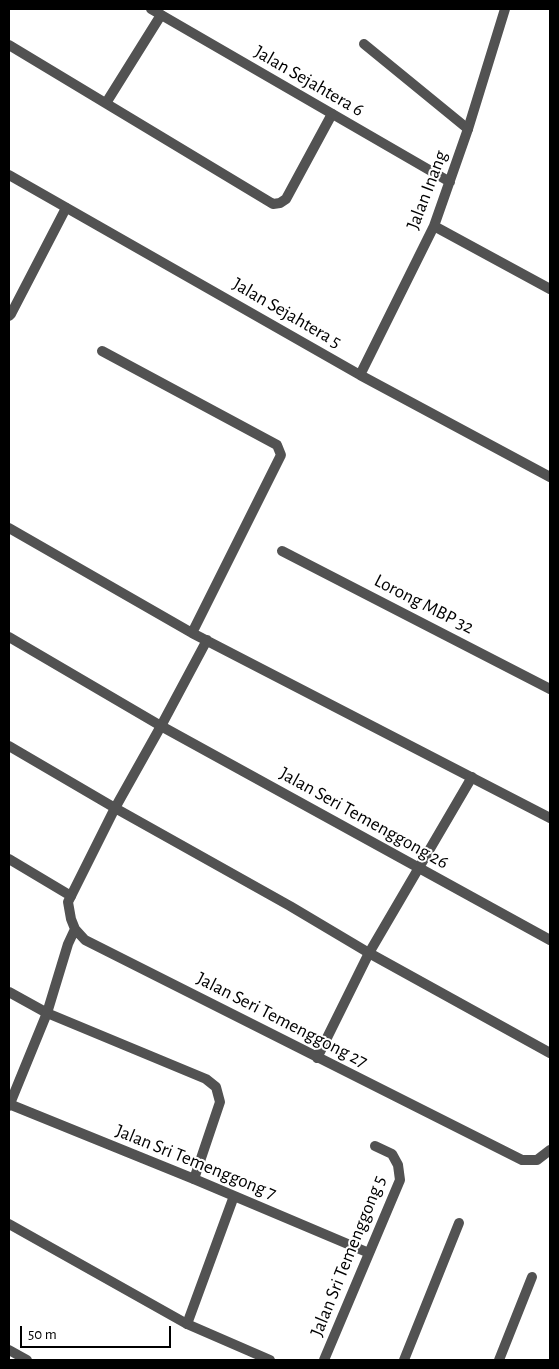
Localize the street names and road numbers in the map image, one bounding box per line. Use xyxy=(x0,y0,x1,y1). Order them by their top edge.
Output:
street label: Jalan Sejahtera 6 xyxy=(250,40,368,122)
street label: Jalan Inang xyxy=(402,147,452,233)
street label: Jalan Sejahtera 5 xyxy=(229,273,345,353)
street label: Lorong MBP 32 xyxy=(370,569,478,639)
street label: Jalan Seri Temenggong 26 xyxy=(276,762,452,874)
street label: Jalan Seri Temenggong 27 xyxy=(193,967,371,1073)
street label: Jalan Sri Temenggong 7 xyxy=(112,1119,280,1205)
street label: Jalan Sri Temenggong 5 xyxy=(305,1172,391,1340)

